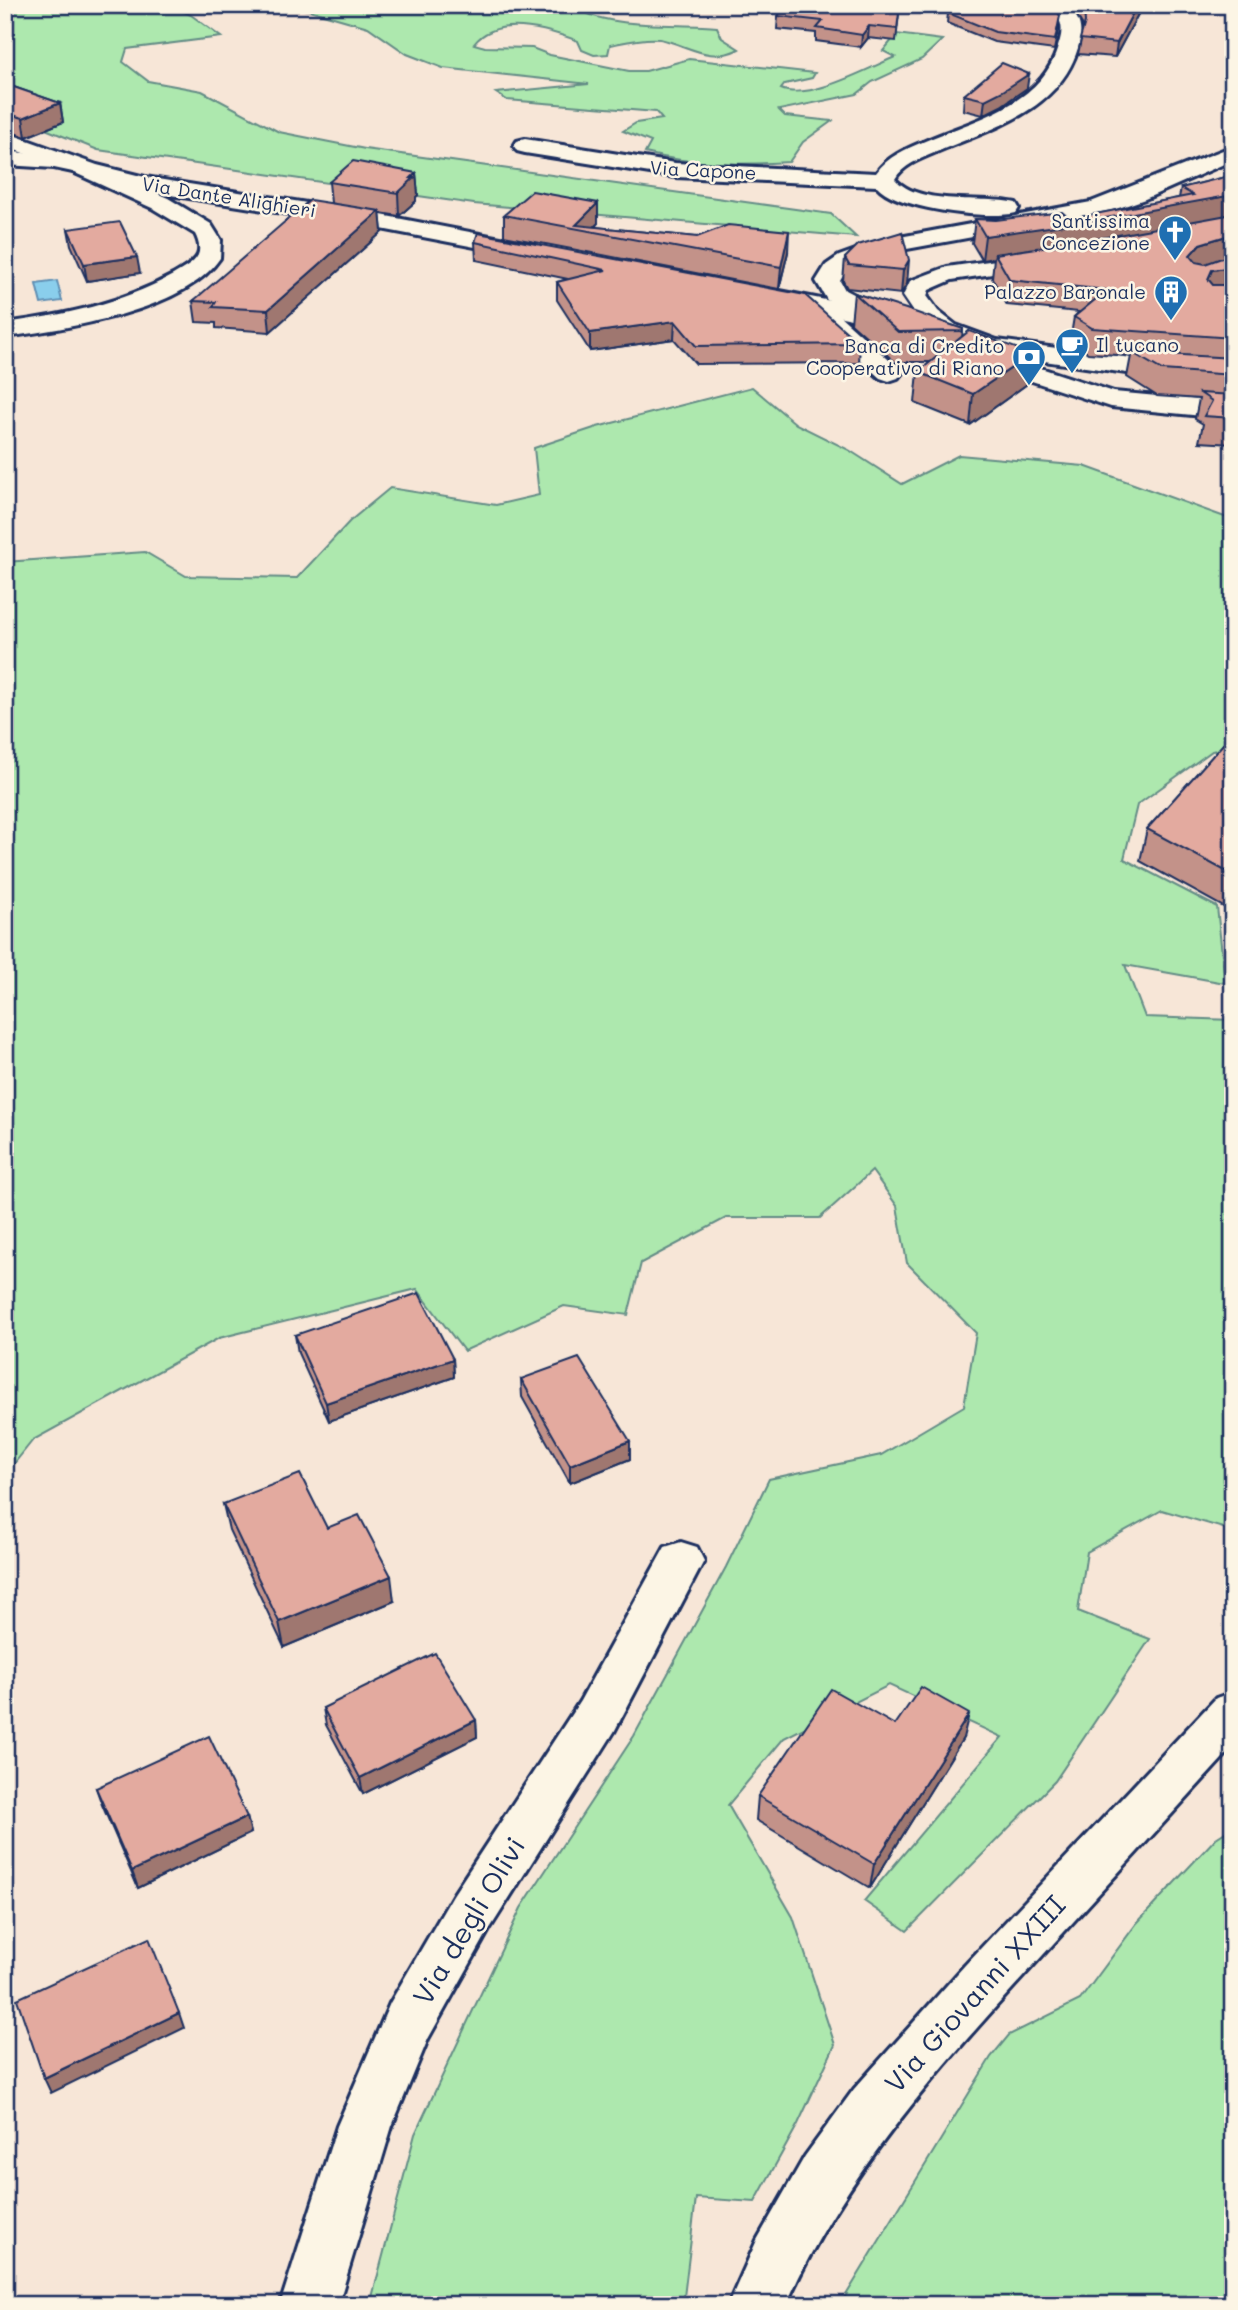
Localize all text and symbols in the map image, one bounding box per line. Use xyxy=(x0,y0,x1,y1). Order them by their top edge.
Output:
street label: Via Capone xyxy=(649,154,757,185)
street label: Via Dante Alighieri xyxy=(140,170,318,223)
place label: Santissima Concezione xyxy=(1042,208,1150,255)
church icon: Santissima Concezione xyxy=(1156,213,1194,262)
building icon: Palazzo Baronale xyxy=(1152,273,1190,322)
place label: Palazzo Baronale xyxy=(984,279,1146,304)
cafe icon: Il tucano xyxy=(1053,326,1091,375)
place label: Il tucano xyxy=(1096,332,1179,357)
place label: Banca di Credito Cooperativo di Riano xyxy=(806,333,1004,380)
bank icon: Banca di Credito Cooperativo di Riano xyxy=(1010,338,1048,387)
street label: Via degli Olivi xyxy=(404,1830,533,2011)
street label: Via Giovanni XXIII xyxy=(876,1887,1073,2100)

